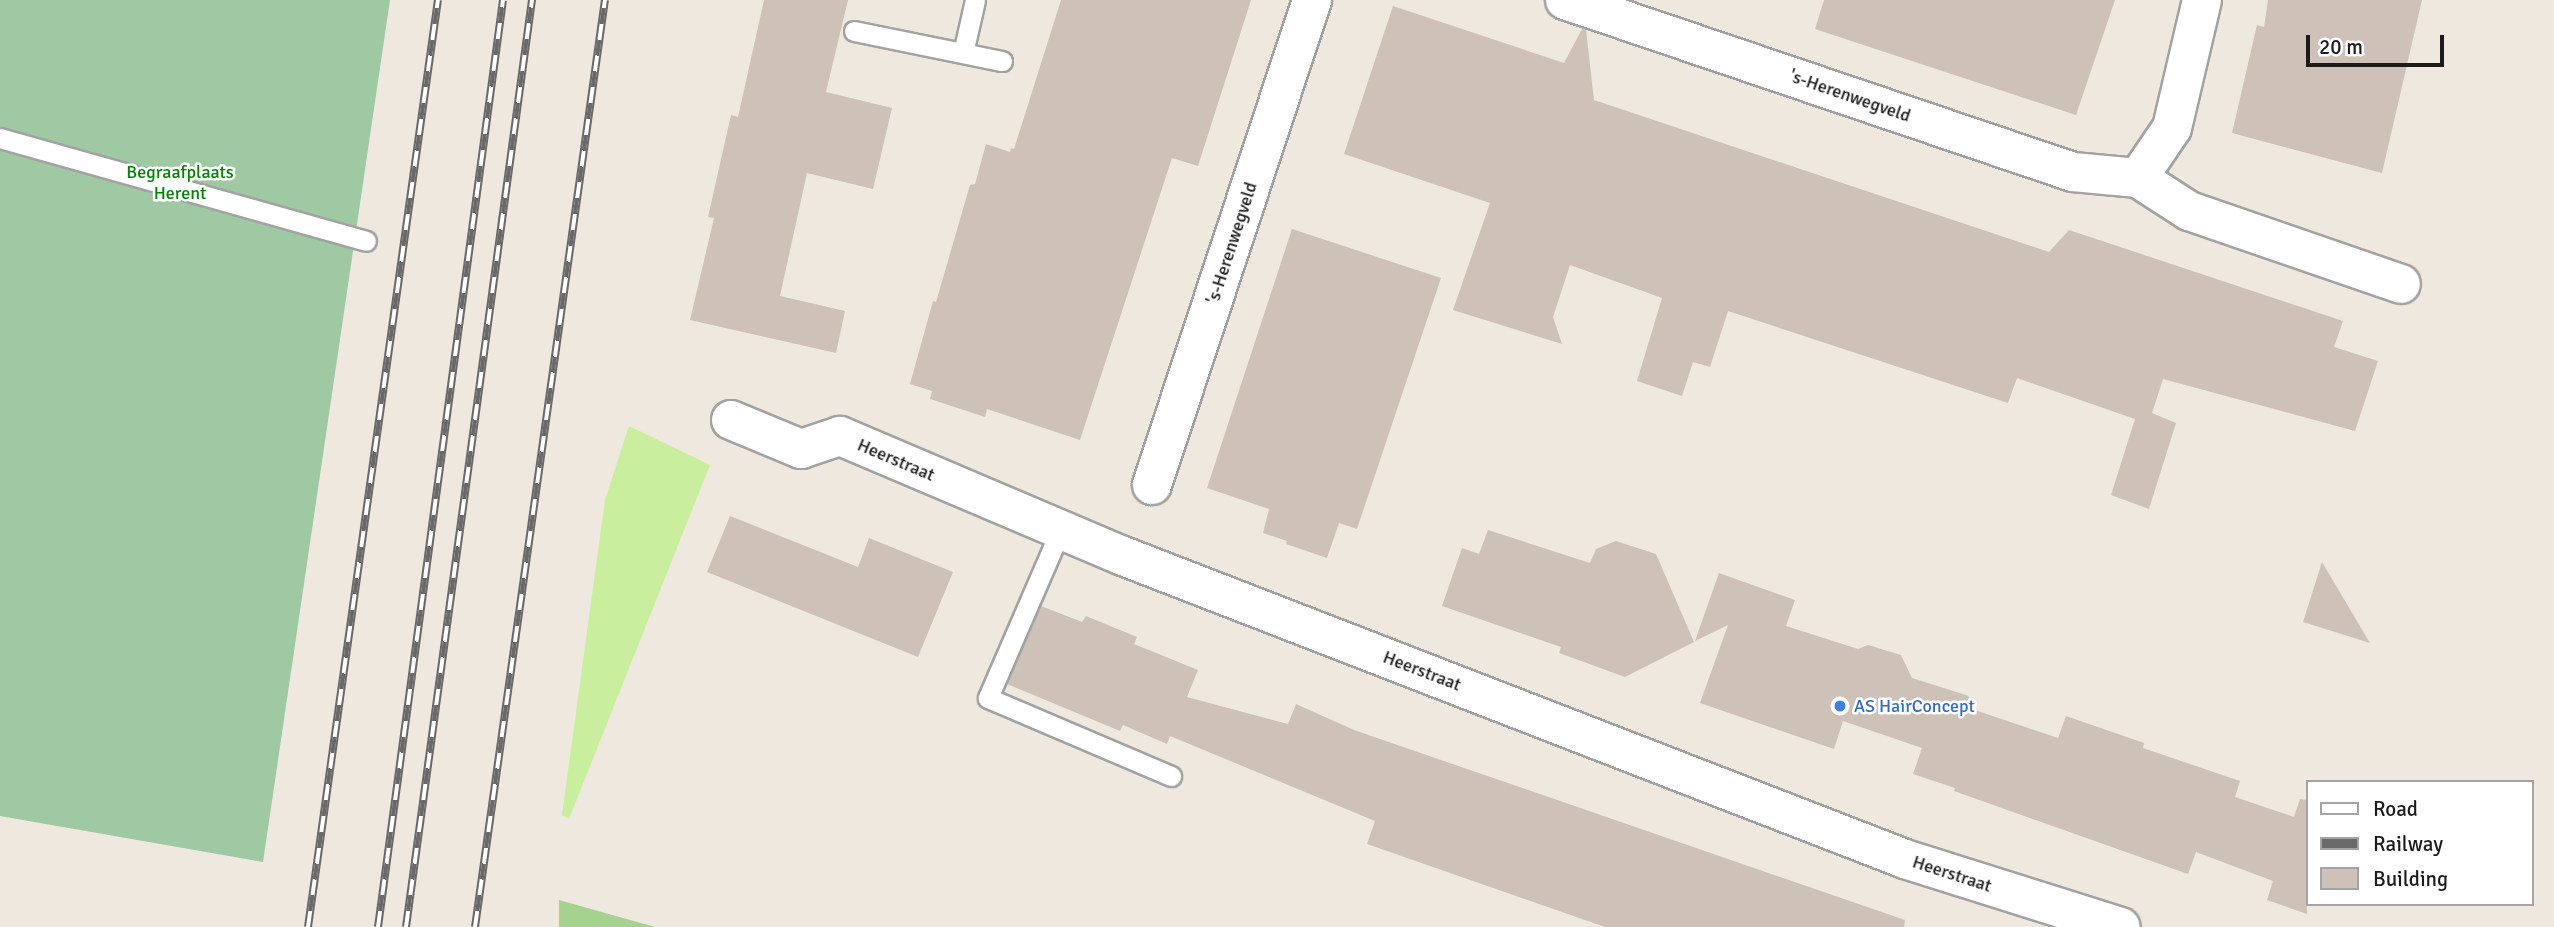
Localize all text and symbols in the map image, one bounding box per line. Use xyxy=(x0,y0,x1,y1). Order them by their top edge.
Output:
scale bar xyxy=(2309,21,2447,65)
text: 20 m xyxy=(2319,34,2363,60)
street label: 's-Herenwegveld xyxy=(1787,65,1913,127)
park label: Begraafplaats Herent xyxy=(126,162,234,204)
street label: 's-Herenwegveld xyxy=(1202,179,1262,307)
street label: Heerstraat xyxy=(854,434,938,486)
street label: Heerstraat xyxy=(1380,646,1464,696)
place label: AS HairConcept xyxy=(1854,695,1975,717)
marker: AS HairConcept xyxy=(1832,698,1848,714)
legend xyxy=(2306,780,2533,906)
text: Road xyxy=(2373,796,2418,822)
text: Railway xyxy=(2373,831,2443,857)
street label: Heerstraat xyxy=(1910,851,1994,897)
text: Building xyxy=(2373,866,2448,892)

